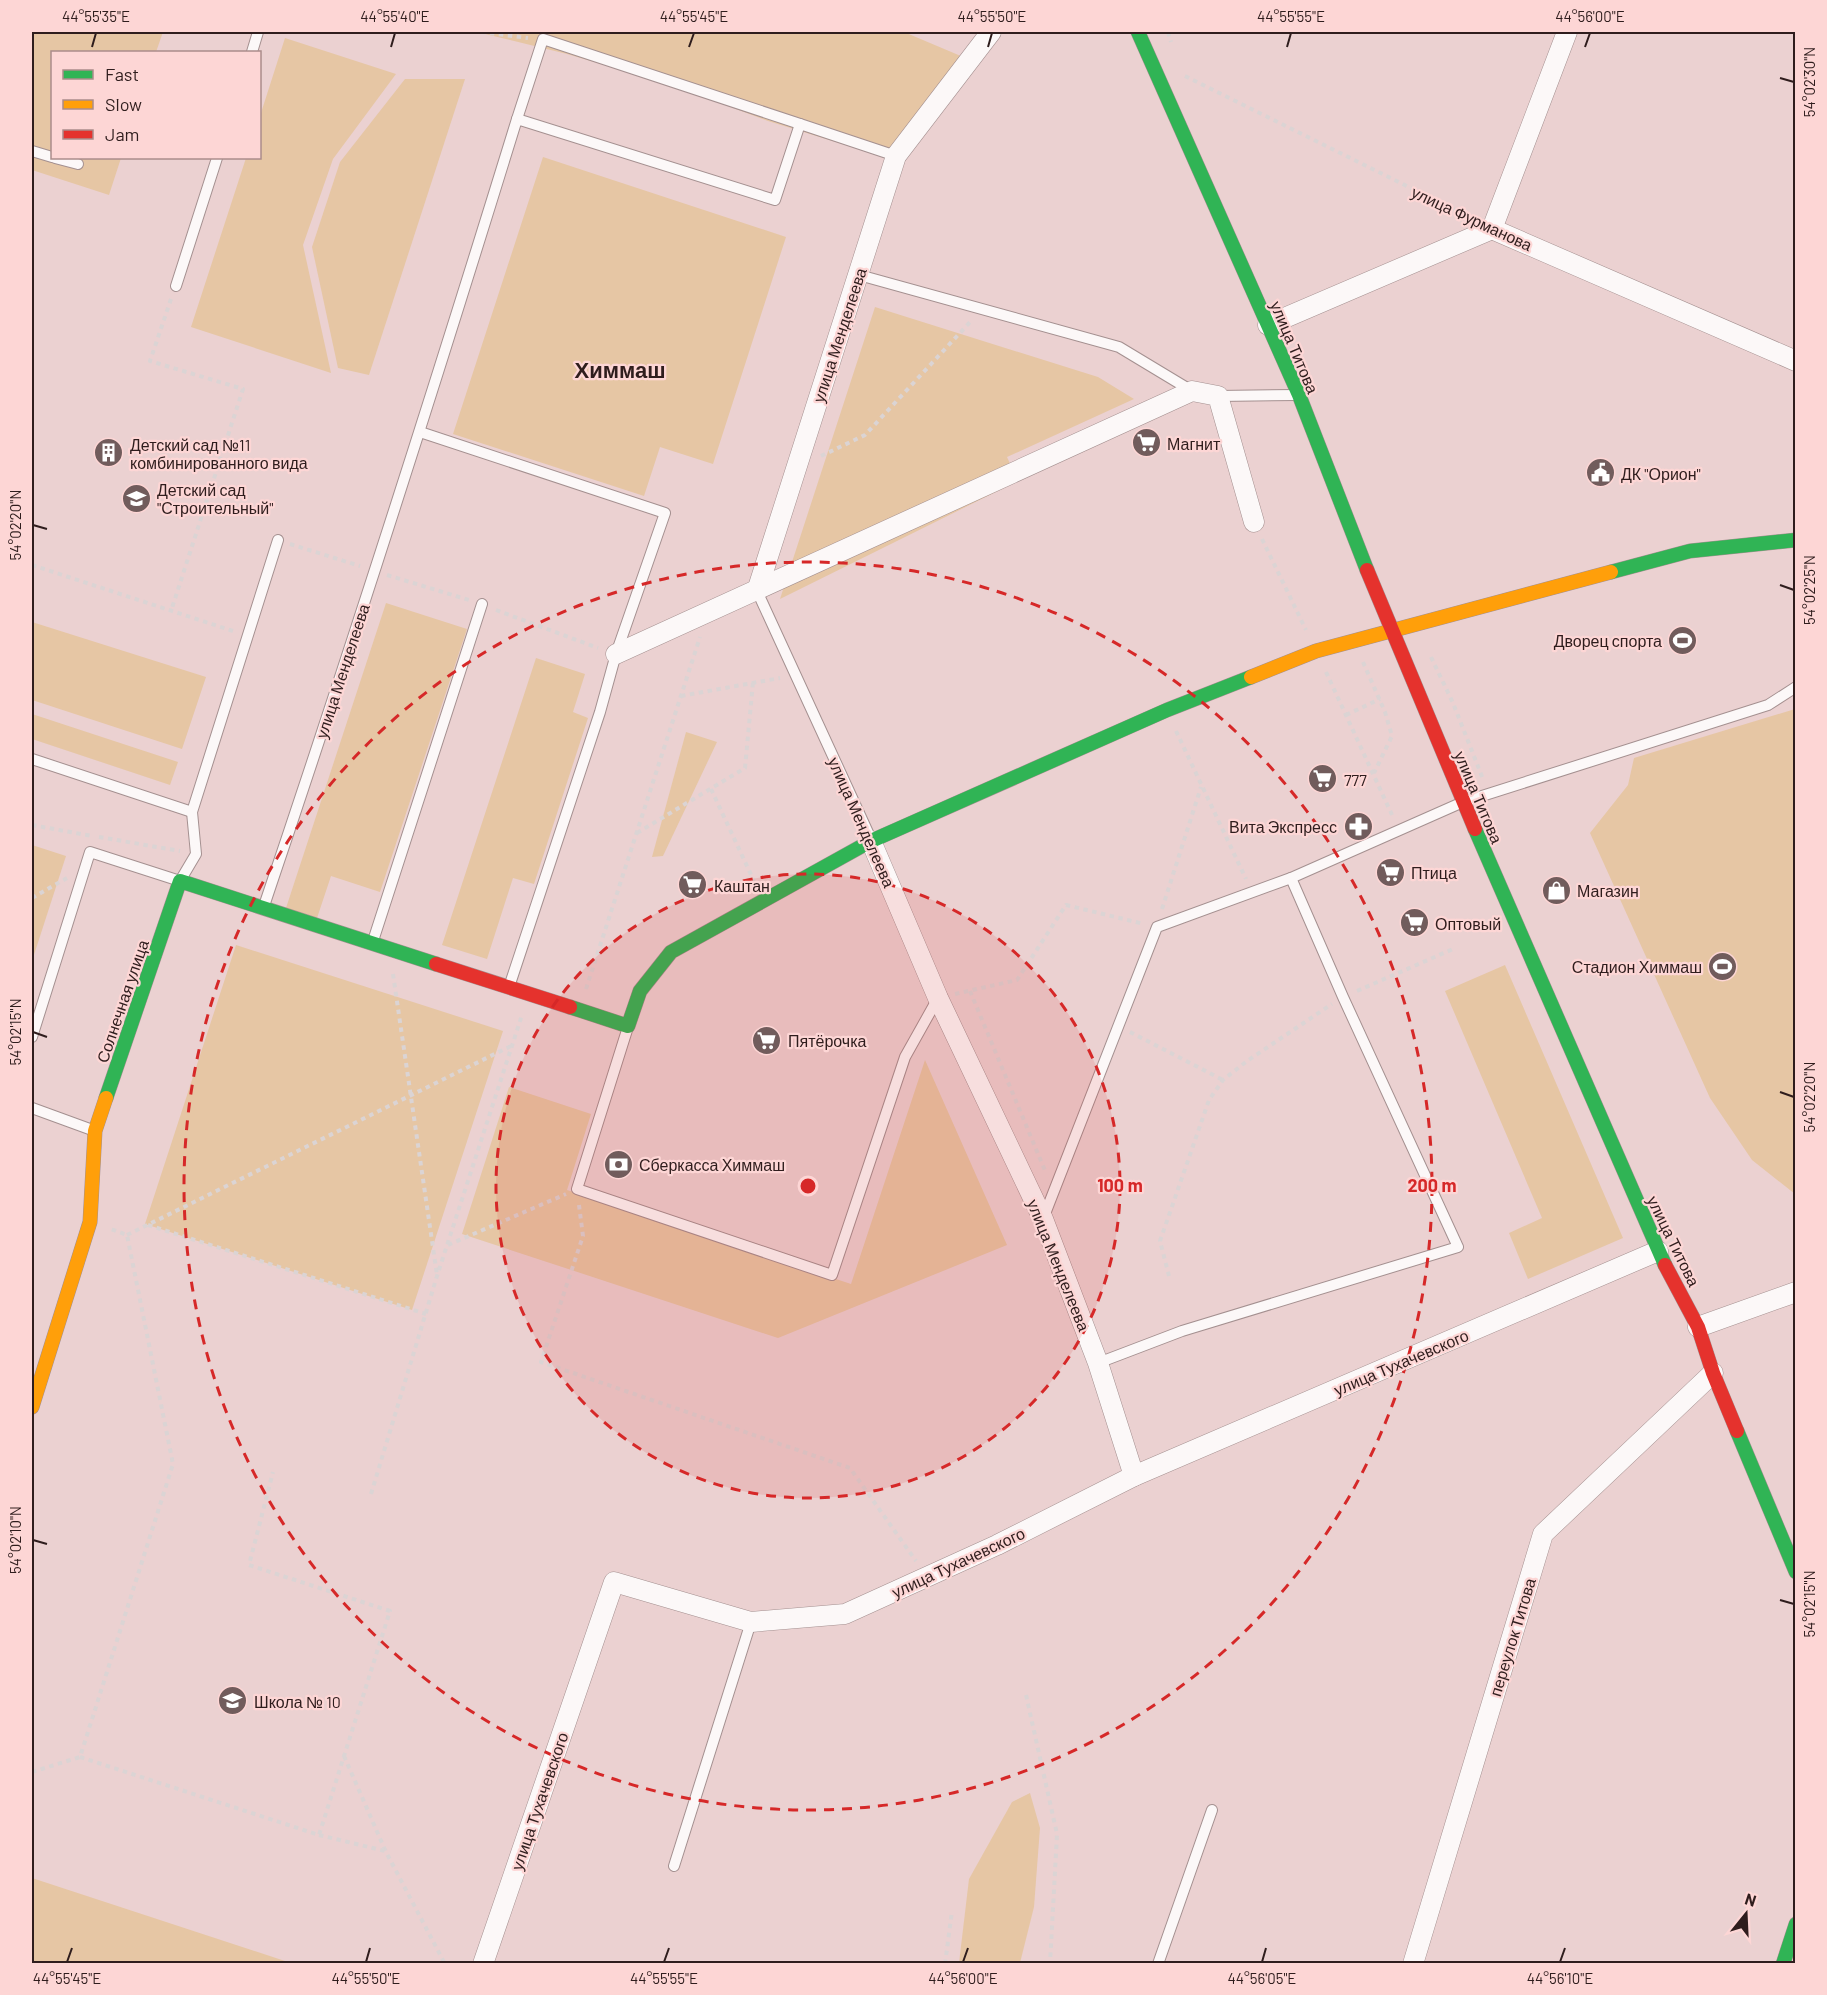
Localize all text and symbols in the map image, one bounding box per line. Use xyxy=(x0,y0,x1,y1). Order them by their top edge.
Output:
text: 44°55'35"E xyxy=(62,7,130,25)
text: 44°55'40"E xyxy=(360,7,430,25)
text: 44°55'45"E xyxy=(660,7,728,25)
text: 44°55'50"E xyxy=(958,7,1026,25)
text: 44°55'55"E xyxy=(1257,7,1325,25)
text: 44°56'00"E xyxy=(1555,7,1625,25)
text: 54°02'30"N xyxy=(1800,47,1818,117)
legend xyxy=(51,51,261,159)
text: Fast xyxy=(105,63,139,85)
text: Slow xyxy=(105,93,142,115)
text: Jam xyxy=(105,123,139,145)
street label: улица Фурманова xyxy=(1409,182,1535,254)
street label: улица Менделеева xyxy=(808,265,870,405)
street label: улица Титова xyxy=(1267,298,1323,396)
district label: Химмаш xyxy=(574,356,666,382)
supermarket icon: Магнит xyxy=(1130,427,1162,459)
place label: Магнит xyxy=(1167,434,1221,453)
place label: Детский сад №11 комбинированного вида xyxy=(130,435,308,472)
building icon: Детский сад №11 комбинированного вида xyxy=(93,437,125,469)
public building icon: ДК "Орион" xyxy=(1584,457,1616,489)
place label: ДК "Орион" xyxy=(1621,464,1701,483)
place label: Детский сад "Строительный" xyxy=(157,480,274,517)
school or university icon: Детский сад "Строительный" xyxy=(120,482,152,514)
text: 54°02'20"N xyxy=(6,490,24,560)
text: 54°02'25"N xyxy=(1800,555,1818,625)
street label: улица Менделеева xyxy=(311,601,373,741)
sports icon: Дворец спорта xyxy=(1667,624,1699,656)
place label: Дворец спорта xyxy=(1554,631,1662,650)
street label: улица Титова xyxy=(1451,748,1507,846)
street label: улица Менделеева xyxy=(825,754,899,890)
supermarket icon: 777 xyxy=(1307,763,1339,795)
place label: 777 xyxy=(1344,770,1367,789)
pharmacy icon: Вита Экспресс xyxy=(1342,810,1374,842)
place label: Вита Экспресс xyxy=(1229,817,1337,836)
supermarket icon: Птица xyxy=(1374,856,1406,888)
place label: Птица xyxy=(1411,863,1457,882)
supermarket icon: Каштан xyxy=(677,869,709,901)
shop icon: Магазин xyxy=(1540,874,1572,906)
place label: Каштан xyxy=(714,876,770,895)
place label: Магазин xyxy=(1577,881,1639,900)
supermarket icon: Оптовый xyxy=(1398,907,1430,939)
place label: Оптовый xyxy=(1435,914,1501,933)
street label: Солнечная улица xyxy=(92,937,152,1065)
sports icon: Стадион Химмаш xyxy=(1707,950,1739,982)
place label: Стадион Химмаш xyxy=(1572,957,1702,976)
text: 54°02'15"N xyxy=(6,998,24,1066)
supermarket icon: Пятёрочка xyxy=(751,1024,783,1056)
place label: Пятёрочка xyxy=(788,1031,867,1050)
text: 54°02'20"N xyxy=(1800,1062,1818,1132)
bank icon: Сберкасса Химмаш xyxy=(602,1148,634,1180)
place label: Сберкасса Химмаш xyxy=(639,1155,785,1174)
text: 100 m xyxy=(1097,1174,1143,1196)
text: 200 m xyxy=(1407,1174,1457,1196)
centre of rings xyxy=(798,1176,818,1196)
street label: улица Титова xyxy=(1644,1193,1704,1289)
street label: улица Менделеева xyxy=(1024,1196,1094,1334)
street label: улица Тухачевского xyxy=(1331,1325,1471,1399)
text: 54°02'10"N xyxy=(6,1506,24,1574)
street label: улица Тухачевского xyxy=(889,1523,1028,1601)
text: 54°02'15"N xyxy=(1800,1570,1818,1638)
street label: переулок Титова xyxy=(1485,1575,1539,1698)
school or university icon: Школа № 10 xyxy=(217,1685,249,1717)
place label: Школа № 10 xyxy=(254,1692,341,1711)
street label: улица Тухачевского xyxy=(507,1730,572,1872)
north arrow xyxy=(1716,1884,1776,1944)
text: N xyxy=(1743,1889,1759,1910)
text: 44°55'45"E xyxy=(33,1969,101,1987)
text: 44°55'50"E xyxy=(332,1969,400,1987)
text: 44°55'55"E xyxy=(630,1969,698,1987)
text: 44°56'00"E xyxy=(928,1969,998,1987)
text: 44°56'05"E xyxy=(1228,1969,1296,1987)
text: 44°56'10"E xyxy=(1527,1969,1593,1987)

